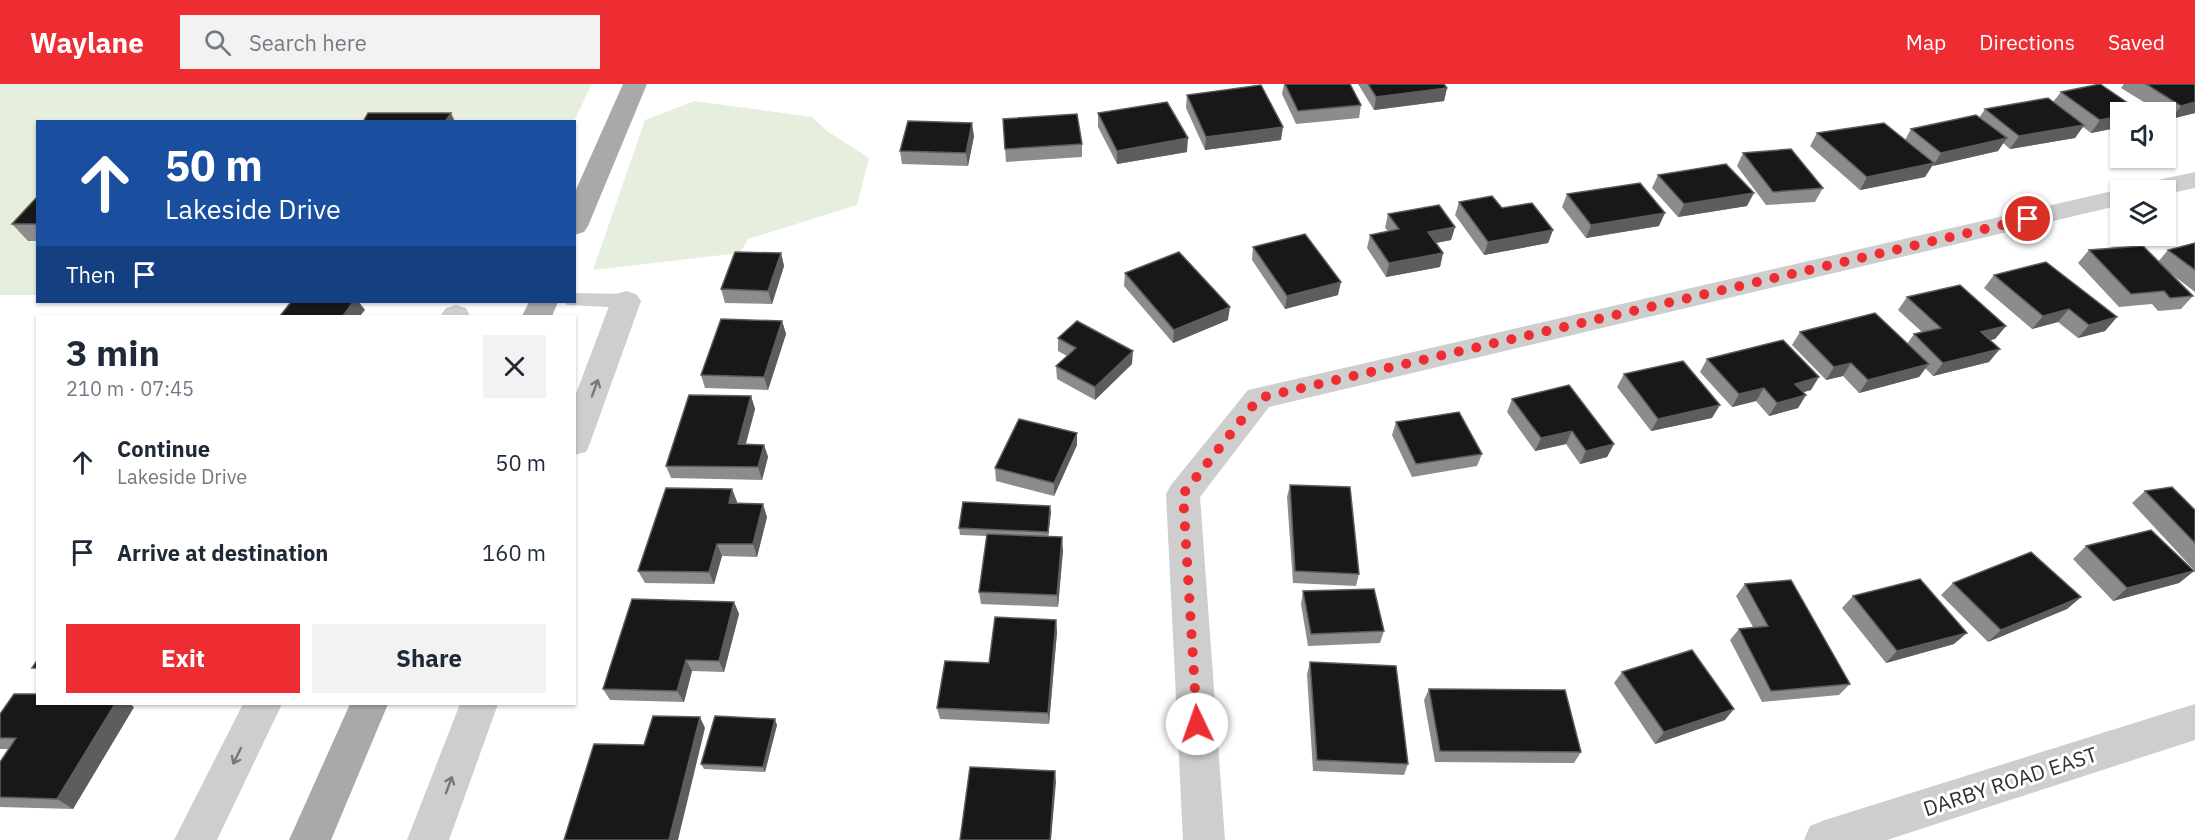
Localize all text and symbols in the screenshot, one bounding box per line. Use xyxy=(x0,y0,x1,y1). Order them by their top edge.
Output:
search box xyxy=(180,15,600,69)
text: Waylane xyxy=(30,24,144,61)
icon: search xyxy=(201,26,234,59)
text: Search here xyxy=(249,28,367,57)
text: Map xyxy=(1906,28,1946,56)
text: Directions xyxy=(1979,28,2075,56)
text: Saved xyxy=(2108,28,2165,56)
map controls xyxy=(2110,102,2176,246)
button: sound xyxy=(2110,102,2176,168)
text: 50 m xyxy=(165,138,263,193)
icon: ahead xyxy=(66,144,144,222)
button: layers xyxy=(2110,180,2176,246)
text: Lakeside Drive xyxy=(165,191,341,226)
pin xyxy=(2002,193,2053,244)
icon: arrive xyxy=(2011,202,2044,235)
icon: arrive xyxy=(128,258,161,291)
text: Then xyxy=(66,260,116,289)
text: 3 min xyxy=(66,329,160,376)
button: close xyxy=(483,335,546,398)
text: 210 m · 07:45 xyxy=(66,375,194,402)
one-way arrow xyxy=(590,379,601,398)
text: Continue xyxy=(117,434,210,463)
icon: ahead xyxy=(66,446,99,479)
text: 50 m xyxy=(495,448,546,477)
text: Lakeside Drive xyxy=(117,463,247,490)
icon: arrive xyxy=(66,536,99,569)
text: Arrive at destination xyxy=(117,538,328,567)
text: 160 m xyxy=(482,538,546,567)
button: Exit xyxy=(66,624,300,693)
button: Share xyxy=(312,624,546,693)
position arrow xyxy=(1165,692,1229,756)
street label: DARBY ROAD EAST xyxy=(1920,740,2100,822)
one-way arrow xyxy=(230,747,242,765)
one-way arrow xyxy=(444,776,455,795)

